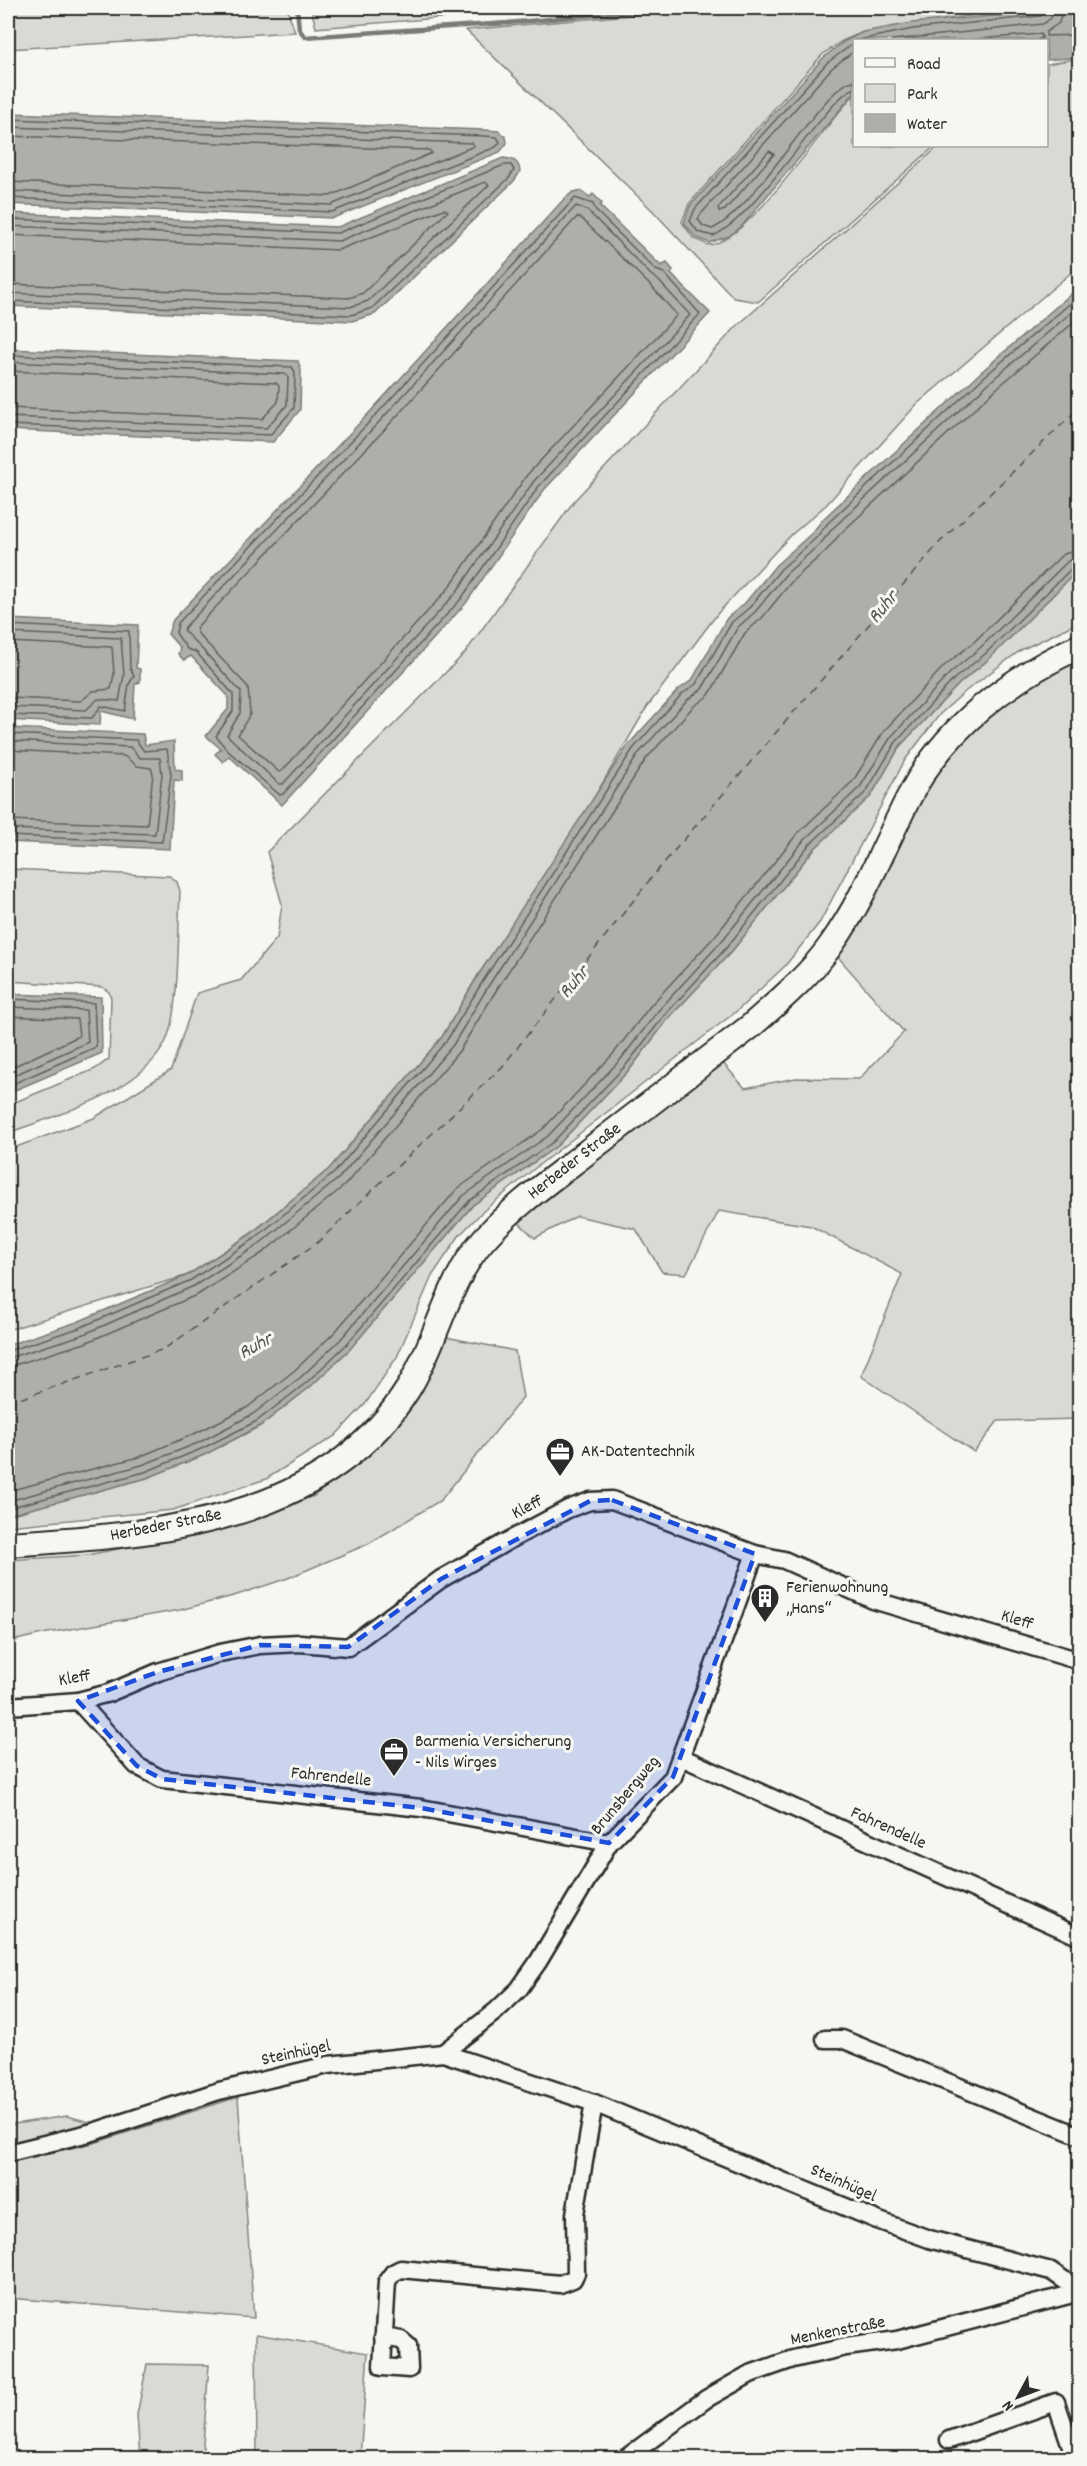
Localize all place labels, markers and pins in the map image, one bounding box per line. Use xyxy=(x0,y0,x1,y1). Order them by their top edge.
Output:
office icon: AK-Datentechnik xyxy=(544,1436,576,1478)
place label: AK-Datentechnik xyxy=(581,1440,695,1465)
place label: Ferienwohnung „Hans“ xyxy=(786,1576,888,1622)
building icon: Ferienwohnung „Hans“ xyxy=(749,1582,781,1624)
place label: Barmenia Versicherung - Nils Wirges xyxy=(415,1730,571,1776)
office icon: Barmenia Versicherung - Nils Wirges xyxy=(378,1736,410,1778)

